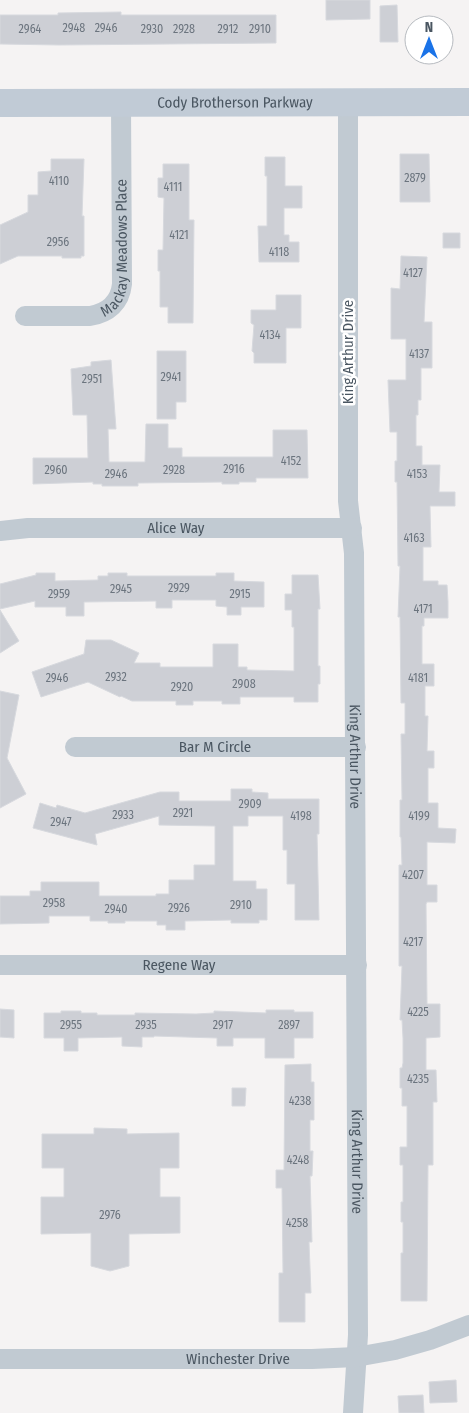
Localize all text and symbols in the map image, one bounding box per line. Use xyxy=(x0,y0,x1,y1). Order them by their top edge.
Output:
north arrow xyxy=(404,15,454,65)
text: N xyxy=(425,19,433,36)
house number: 2948 xyxy=(63,21,85,35)
house number: 2946 xyxy=(95,21,117,35)
house number: 2964 xyxy=(19,22,42,36)
house number: 2930 xyxy=(141,22,163,36)
house number: 2928 xyxy=(173,22,195,36)
house number: 2912 xyxy=(218,22,238,36)
house number: 2910 xyxy=(249,22,271,36)
street label: Cody Brotherson Parkway xyxy=(157,93,313,112)
house number: 2879 xyxy=(404,171,426,185)
house number: 4110 xyxy=(49,174,69,188)
street label: Mackay Meadows Place xyxy=(97,179,131,321)
house number: 4111 xyxy=(164,180,182,194)
house number: 4121 xyxy=(169,228,189,242)
house number: 2956 xyxy=(47,235,69,249)
house number: 4118 xyxy=(269,245,289,259)
house number: 4127 xyxy=(403,266,423,280)
street label: King Arthur Drive xyxy=(339,300,357,404)
house number: 4134 xyxy=(259,328,281,342)
house number: 4137 xyxy=(409,347,429,361)
house number: 2941 xyxy=(161,370,181,384)
house number: 2951 xyxy=(82,372,102,386)
house number: 4152 xyxy=(281,454,301,468)
house number: 2916 xyxy=(223,462,245,476)
house number: 2960 xyxy=(44,463,68,477)
house number: 2928 xyxy=(163,463,185,477)
house number: 2946 xyxy=(105,467,127,481)
house number: 4153 xyxy=(407,467,427,481)
street label: Alice Way xyxy=(147,519,205,537)
house number: 4163 xyxy=(403,531,425,545)
house number: 2929 xyxy=(168,581,190,595)
house number: 2945 xyxy=(110,582,133,596)
house number: 2959 xyxy=(48,587,70,601)
house number: 2915 xyxy=(229,587,251,601)
house number: 4171 xyxy=(413,602,433,616)
house number: 2932 xyxy=(105,670,127,684)
house number: 2946 xyxy=(46,671,68,685)
house number: 4181 xyxy=(408,671,428,685)
house number: 2908 xyxy=(232,677,256,691)
house number: 2920 xyxy=(171,680,193,694)
street label: King Arthur Drive xyxy=(346,704,364,809)
street label: Bar M Circle xyxy=(179,738,251,756)
house number: 2909 xyxy=(238,797,262,811)
house number: 2921 xyxy=(173,806,193,820)
house number: 2933 xyxy=(112,808,134,822)
house number: 4198 xyxy=(290,809,312,823)
house number: 4199 xyxy=(408,809,430,823)
house number: 2947 xyxy=(50,815,72,829)
house number: 4207 xyxy=(402,868,424,882)
house number: 2958 xyxy=(43,896,65,910)
house number: 2910 xyxy=(230,898,252,912)
house number: 2926 xyxy=(168,901,190,915)
house number: 2940 xyxy=(104,902,128,916)
house number: 4217 xyxy=(403,935,423,949)
street label: Regene Way xyxy=(142,956,216,974)
house number: 4225 xyxy=(407,1005,429,1019)
house number: 2955 xyxy=(60,1018,82,1032)
house number: 2935 xyxy=(135,1018,157,1032)
house number: 2917 xyxy=(213,1018,233,1032)
house number: 2897 xyxy=(278,1018,300,1032)
house number: 4235 xyxy=(407,1072,429,1086)
house number: 4238 xyxy=(289,1094,311,1108)
street label: King Arthur Drive xyxy=(348,1109,366,1214)
house number: 4248 xyxy=(287,1153,309,1167)
house number: 2976 xyxy=(99,1208,121,1222)
house number: 4258 xyxy=(286,1216,308,1230)
street label: Winchester Drive xyxy=(186,1350,290,1368)

